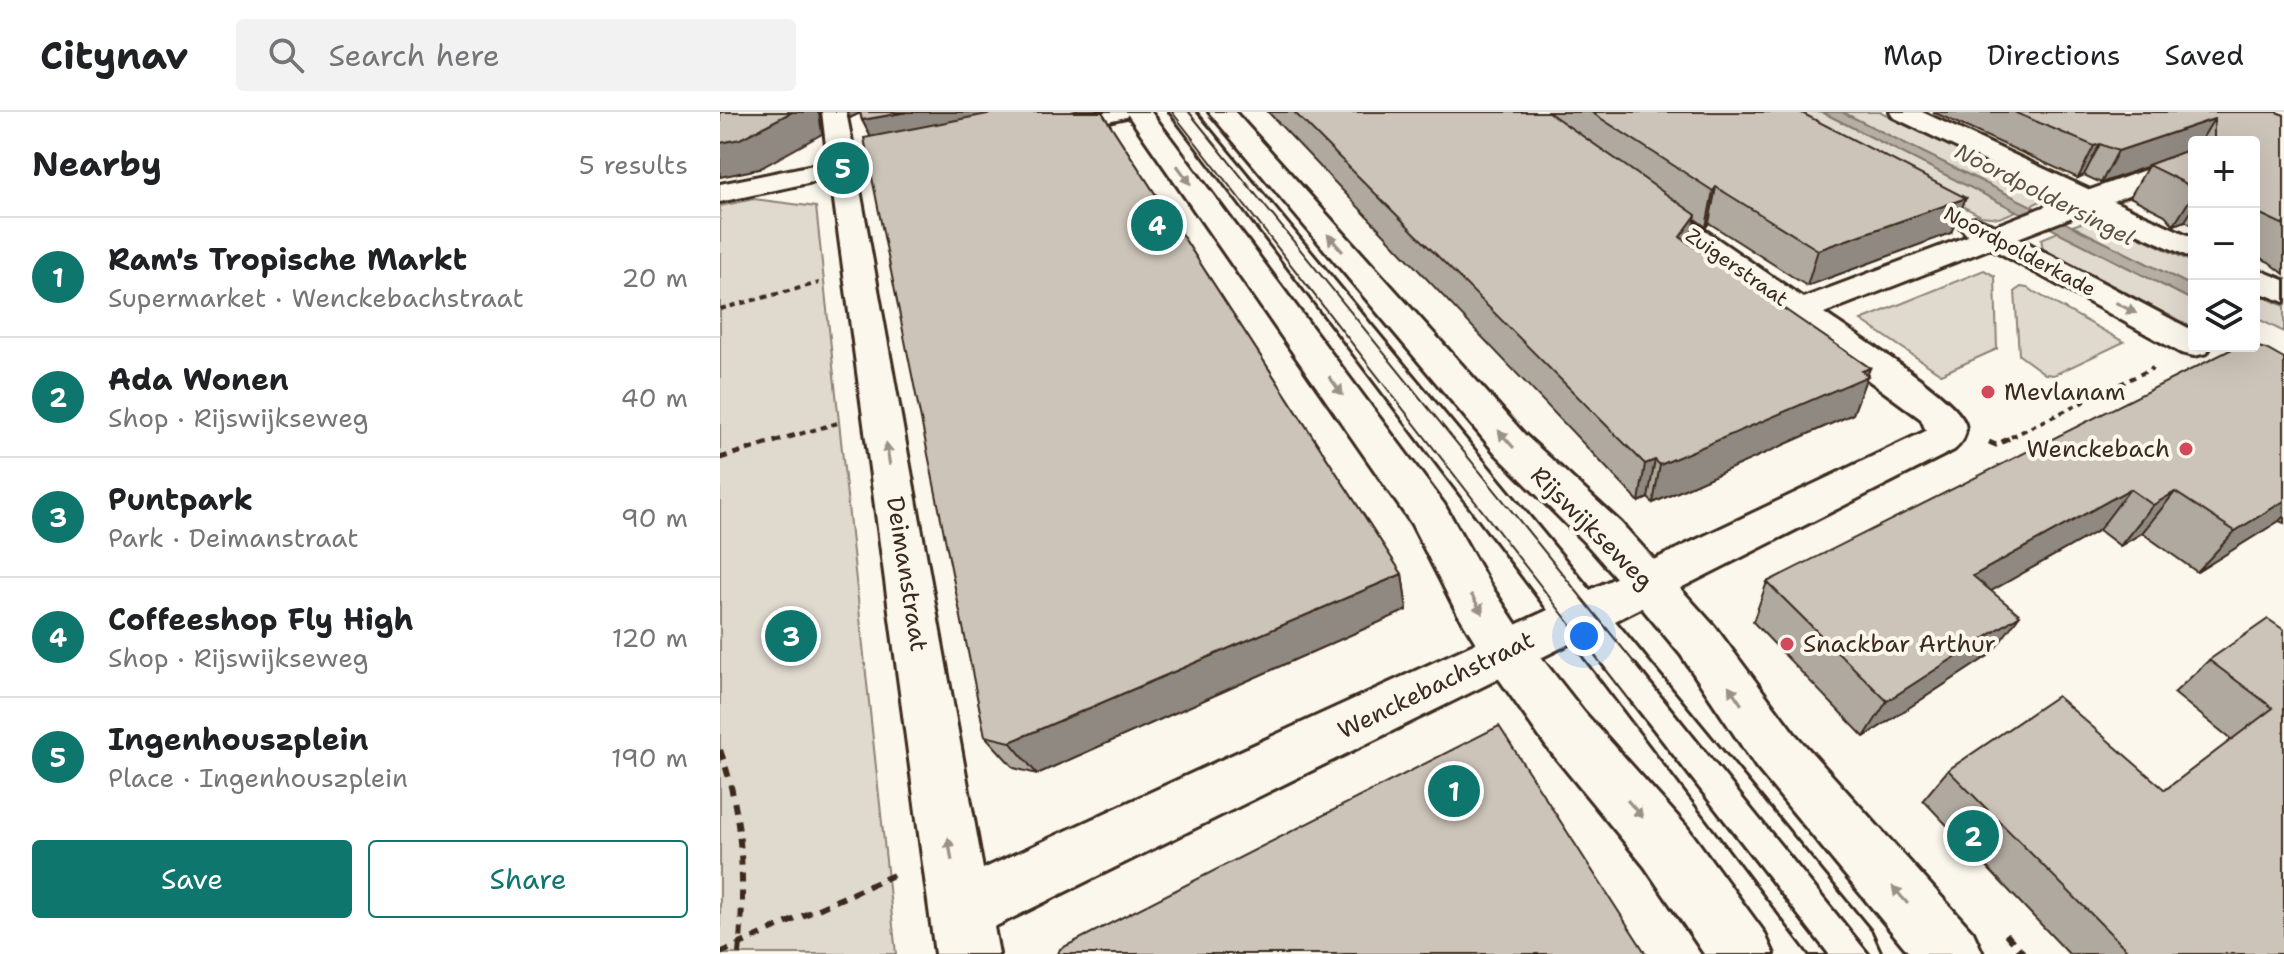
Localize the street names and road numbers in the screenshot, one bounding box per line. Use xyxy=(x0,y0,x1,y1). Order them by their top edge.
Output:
street label: Noordpolderkade xyxy=(1940,200,2100,302)
street label: Zuigerstraat xyxy=(1681,222,1793,312)
street label: Rijswijkseweg xyxy=(1524,460,1660,596)
street label: Deimanstraat xyxy=(879,494,935,654)
street label: Wenckebachstraat xyxy=(1333,624,1539,746)

